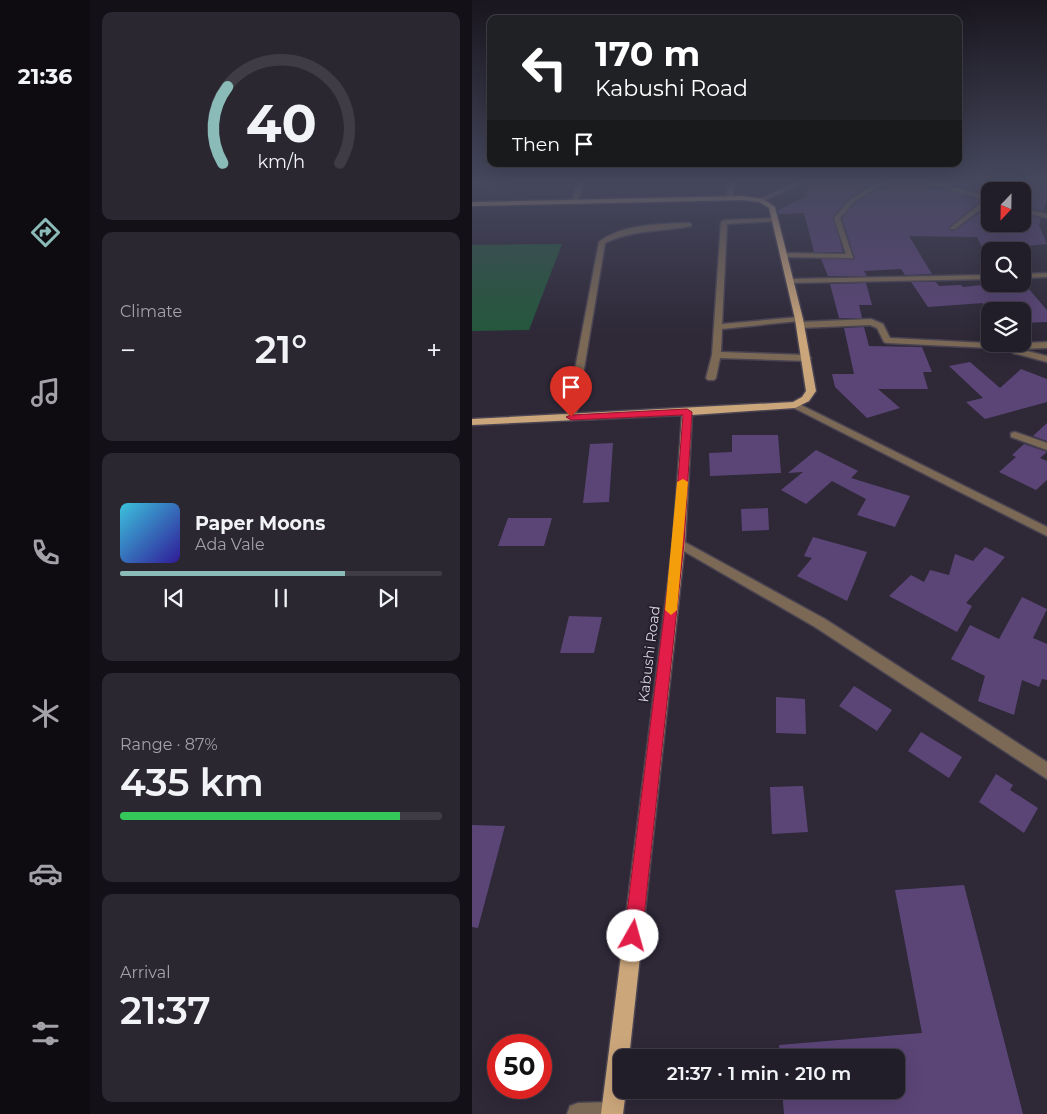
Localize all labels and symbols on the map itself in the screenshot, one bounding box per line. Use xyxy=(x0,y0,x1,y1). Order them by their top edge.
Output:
north arrow xyxy=(981,182,1031,232)
pin xyxy=(550,366,592,417)
street label: Kabushi Road xyxy=(634,605,664,703)
position arrow xyxy=(606,909,658,961)
speed limit sign: 50 xyxy=(487,1034,552,1099)

